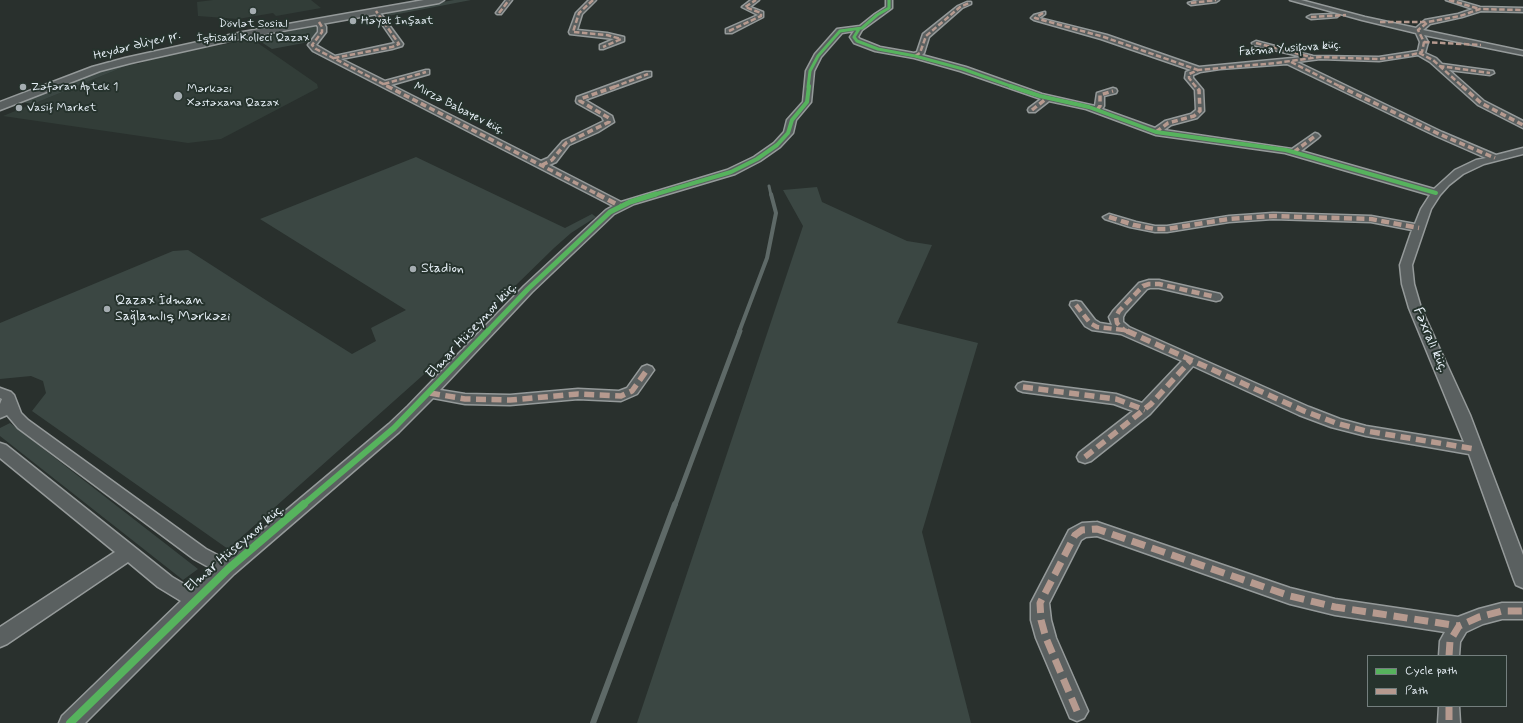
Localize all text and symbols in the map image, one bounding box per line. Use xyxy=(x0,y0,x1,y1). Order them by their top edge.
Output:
marker: Dövlət Sosial İqtisadi Kolleci Qazax xyxy=(248,6,258,16)
place label: Həyat İnşaat xyxy=(361,14,433,28)
marker: Həyat İnşaat xyxy=(348,16,358,26)
place label: Dövlət Sosial İqtisadi Kolleci Qazax xyxy=(197,17,309,45)
street label: Heydər Əliyev pr. xyxy=(92,28,182,64)
street label: Fatma Yusifova küç. xyxy=(1239,38,1341,60)
place label: Zəfəran Aptek 1 xyxy=(31,80,118,94)
street label: Mirzə Babayev küç. xyxy=(411,80,507,138)
marker: Zəfəran Aptek 1 xyxy=(18,82,28,92)
place label: Mərkəzi Xəstəxana Qazax xyxy=(187,82,279,110)
marker: Mərkəzi Xəstəxana Qazax xyxy=(172,90,184,102)
place label: Vasif Market xyxy=(27,101,96,115)
marker: Vasif Market xyxy=(14,103,24,113)
place label: Stadion xyxy=(421,261,464,277)
marker: Stadion xyxy=(408,264,418,274)
street label: Elmar Hüseynov küç. xyxy=(423,279,521,383)
place label: Qazax İdman Sağlamlıq Mərkəzi xyxy=(115,293,230,326)
marker: Qazax İdman Sağlamlıq Mərkəzi xyxy=(102,304,112,314)
street label: Fəxralı küç. xyxy=(1409,305,1451,375)
street label: Elmar Hüseynov küç. xyxy=(182,501,288,597)
legend xyxy=(1367,655,1507,707)
text: Cycle path xyxy=(1405,663,1457,679)
text: Path xyxy=(1405,683,1428,699)

